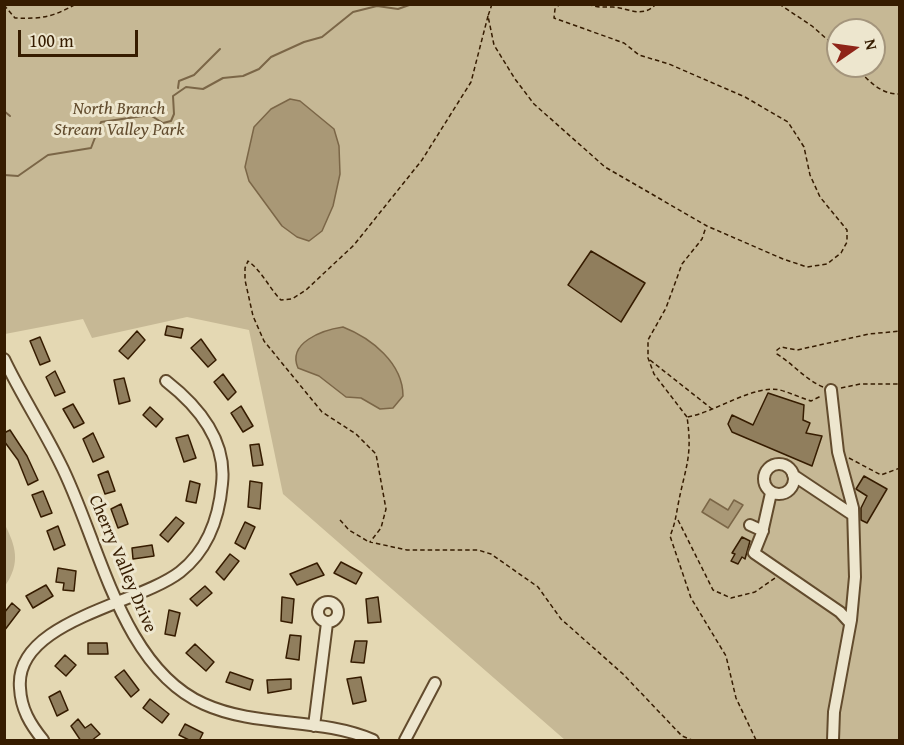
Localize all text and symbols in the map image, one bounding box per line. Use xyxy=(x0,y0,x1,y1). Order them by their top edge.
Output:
scale bar xyxy=(21,18,141,56)
north arrow xyxy=(826,18,886,78)
text: 100 m xyxy=(29,27,74,54)
text: N xyxy=(859,36,884,52)
park label: North Branch Stream Valley Park xyxy=(54,98,184,140)
street label: Cherry Valley Drive xyxy=(83,492,161,636)

